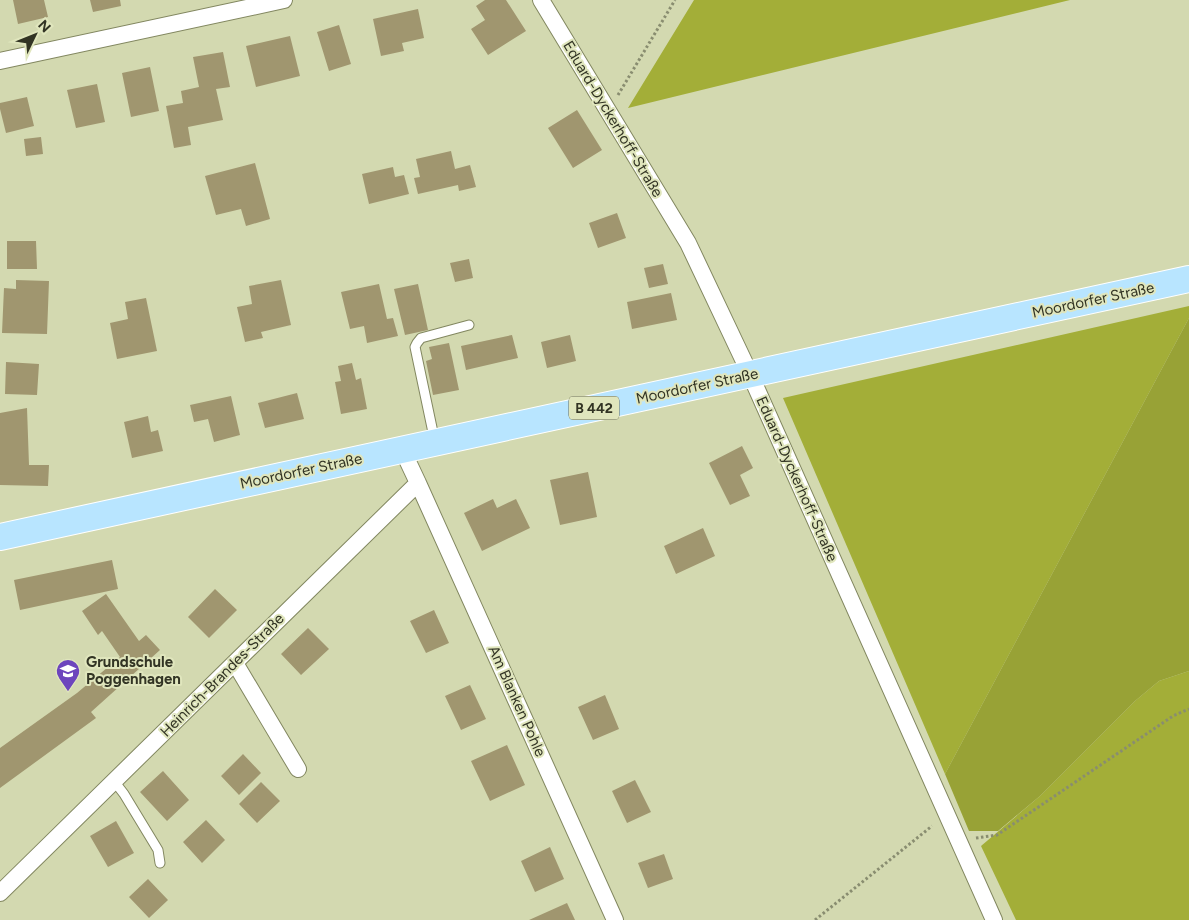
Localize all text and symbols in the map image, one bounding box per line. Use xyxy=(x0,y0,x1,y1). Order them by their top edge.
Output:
north arrow xyxy=(10,10,60,60)
text: N xyxy=(34,17,54,36)
street label: Eduard-Dyckerhoff-Straße xyxy=(559,38,667,200)
street label: Moordorfer Straße xyxy=(1030,278,1156,322)
street label: Moordorfer Straße xyxy=(634,364,760,408)
street label: Eduard-Dyckerhoff-Straße xyxy=(752,394,842,564)
road number: B 442 xyxy=(569,396,619,419)
street label: Moordorfer Straße xyxy=(238,449,364,493)
street label: Heinrich-Brandes-Straße xyxy=(156,609,288,741)
street label: Am Blanken Pohle xyxy=(484,643,550,759)
place label: Grundschule Poggenhagen xyxy=(86,653,181,688)
school or university icon: Grundschule Poggenhagen xyxy=(55,658,81,692)

